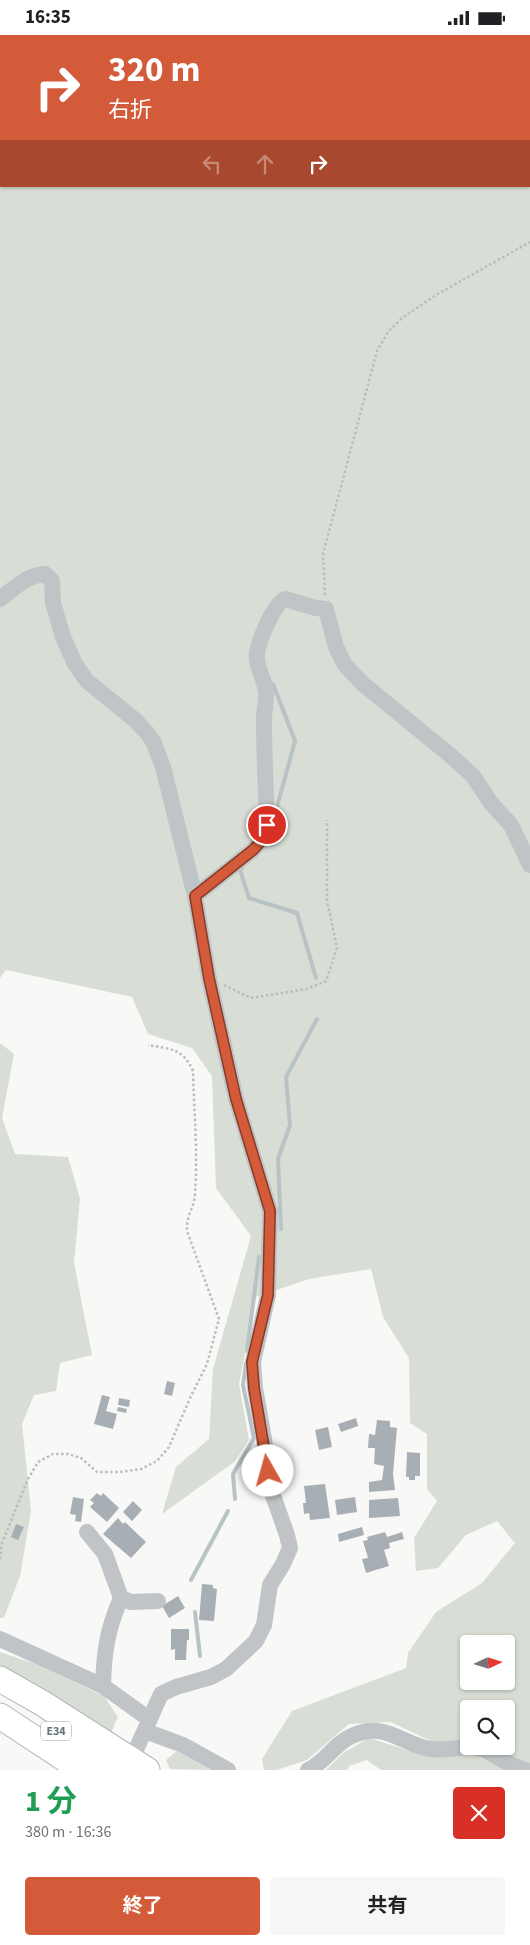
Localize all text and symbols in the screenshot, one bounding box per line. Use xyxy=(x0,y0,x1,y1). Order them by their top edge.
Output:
text: 16:35 xyxy=(25,4,71,31)
text: 320 m xyxy=(108,45,200,95)
icon: right xyxy=(25,55,90,120)
text: 右折 xyxy=(108,94,152,126)
icon: left xyxy=(198,150,226,178)
icon: ahead xyxy=(251,150,279,178)
icon: right xyxy=(304,150,332,178)
pin xyxy=(246,804,288,846)
icon: arrive xyxy=(253,811,281,839)
position arrow xyxy=(241,1444,293,1496)
north arrow xyxy=(460,1635,515,1690)
map controls xyxy=(460,1635,515,1755)
button: search xyxy=(460,1700,515,1755)
road number: E34 xyxy=(41,1721,71,1740)
text: 1 分 xyxy=(25,1780,77,1823)
button: close xyxy=(453,1787,505,1839)
text: 380 m · 16:36 xyxy=(25,1821,112,1843)
button: 終了 xyxy=(25,1877,260,1935)
button: 共有 xyxy=(270,1877,505,1935)

